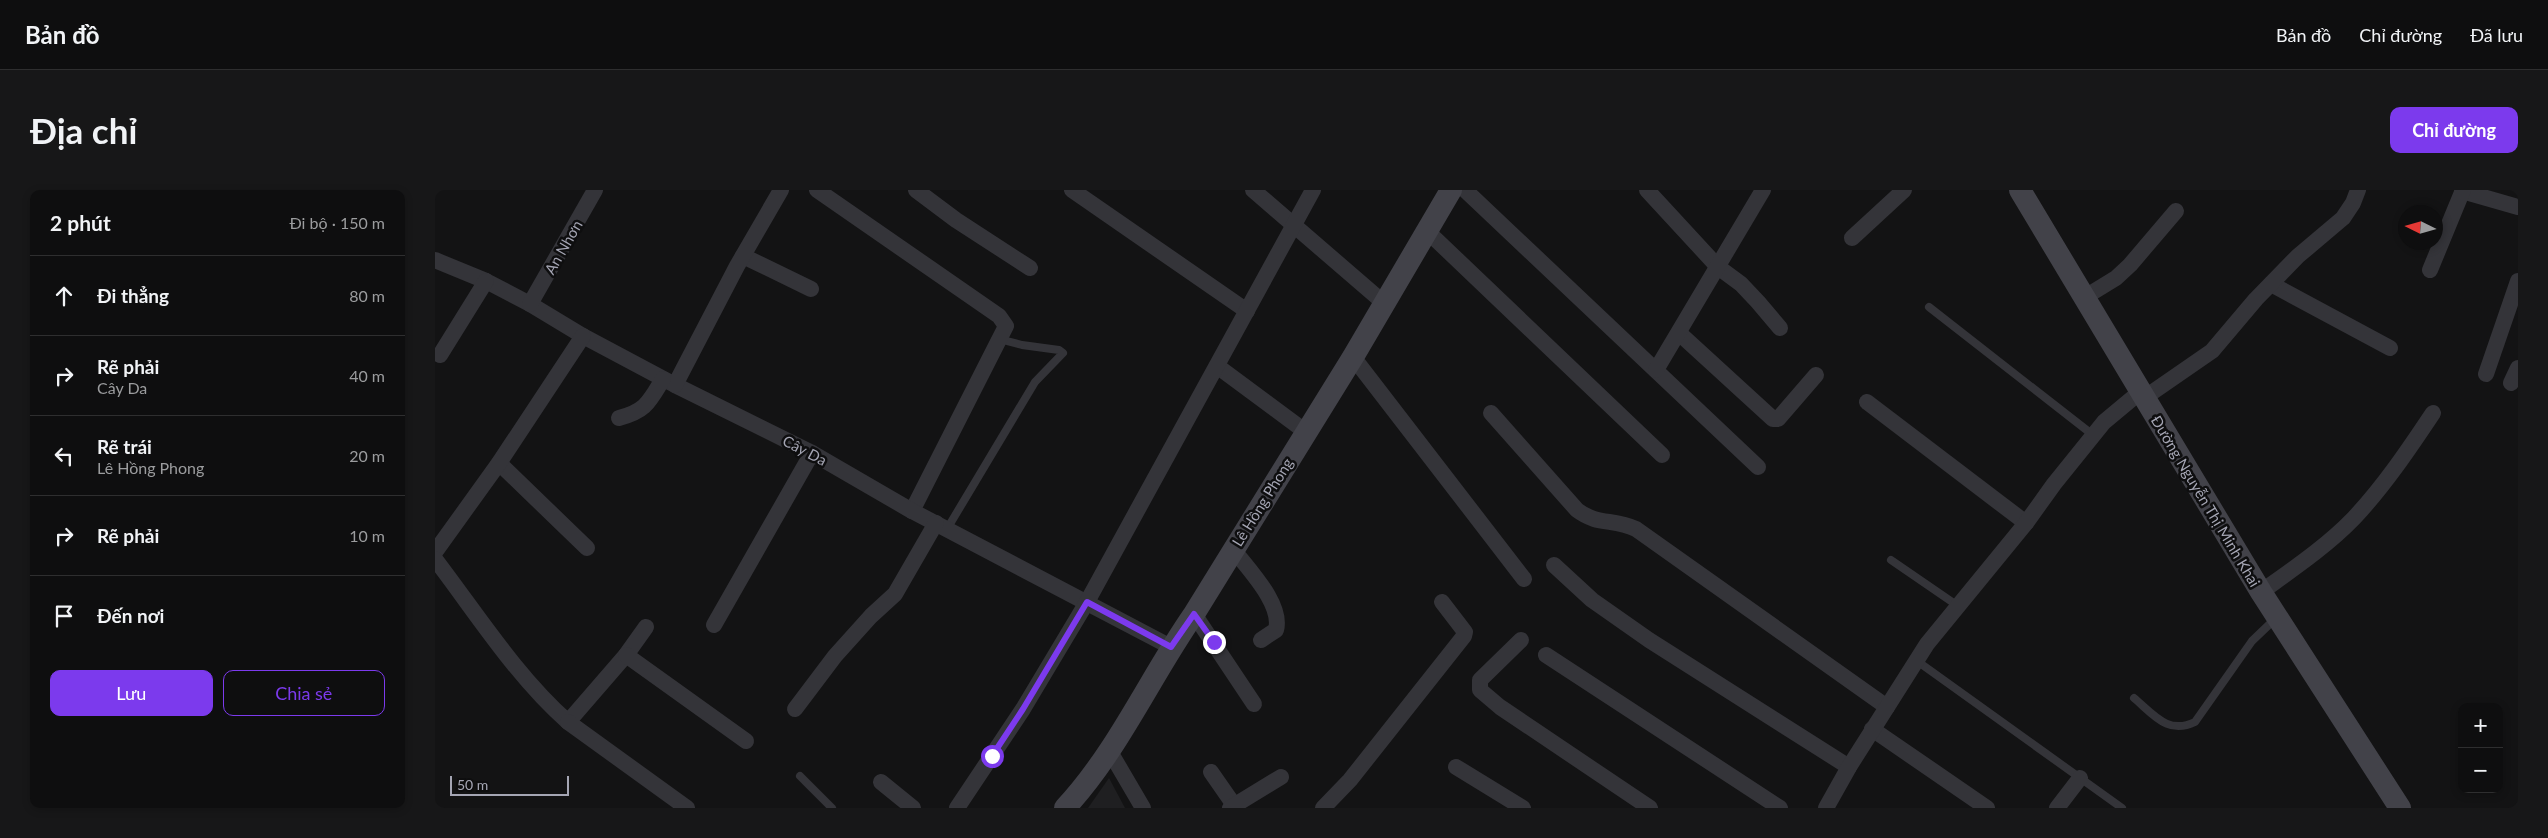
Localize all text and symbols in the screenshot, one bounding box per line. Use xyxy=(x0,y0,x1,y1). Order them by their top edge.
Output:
text: Bản đồ xyxy=(25,20,100,49)
text: Bản đồ xyxy=(2276,24,2331,46)
text: Chỉ đường xyxy=(2359,24,2442,46)
text: Đã lưu xyxy=(2470,24,2523,46)
button: Chỉ đường xyxy=(2390,107,2518,153)
text: Địa chỉ xyxy=(30,109,137,151)
north arrow xyxy=(2398,205,2443,250)
text: 2 phút xyxy=(50,210,111,235)
text: Đi bộ · 150 m xyxy=(289,213,385,232)
street label: An Nhơn xyxy=(540,217,586,277)
icon: ahead xyxy=(50,282,78,310)
text: Đi thẳng xyxy=(97,284,169,307)
text: 80 m xyxy=(349,286,385,305)
text: Rẽ phải xyxy=(97,355,159,378)
icon: right xyxy=(50,362,78,390)
text: 40 m xyxy=(349,366,385,385)
text: Cây Da xyxy=(97,378,147,397)
street label: Đường Nguyễn Thị Minh Khai xyxy=(2148,412,2264,590)
street label: Cây Da xyxy=(780,431,830,469)
text: Rẽ trái xyxy=(97,435,152,458)
icon: left xyxy=(50,442,78,470)
text: 20 m xyxy=(349,446,385,465)
street label: Lê Hồng Phong xyxy=(1228,454,1296,549)
text: Lê Hồng Phong xyxy=(97,458,204,477)
icon: right xyxy=(50,522,78,550)
text: Rẽ phải xyxy=(97,524,159,547)
text: 10 m xyxy=(349,526,385,545)
icon: arrive xyxy=(50,602,78,630)
text: Đến nơi xyxy=(97,604,164,627)
route end xyxy=(1203,631,1226,654)
button: Lưu xyxy=(50,670,213,716)
button: Chia sẻ xyxy=(223,670,385,716)
map controls xyxy=(2458,703,2503,793)
button: + xyxy=(2458,703,2503,748)
route start xyxy=(981,745,1004,768)
button: − xyxy=(2458,748,2503,793)
scale bar xyxy=(450,773,569,796)
text: 50 m xyxy=(457,776,488,793)

